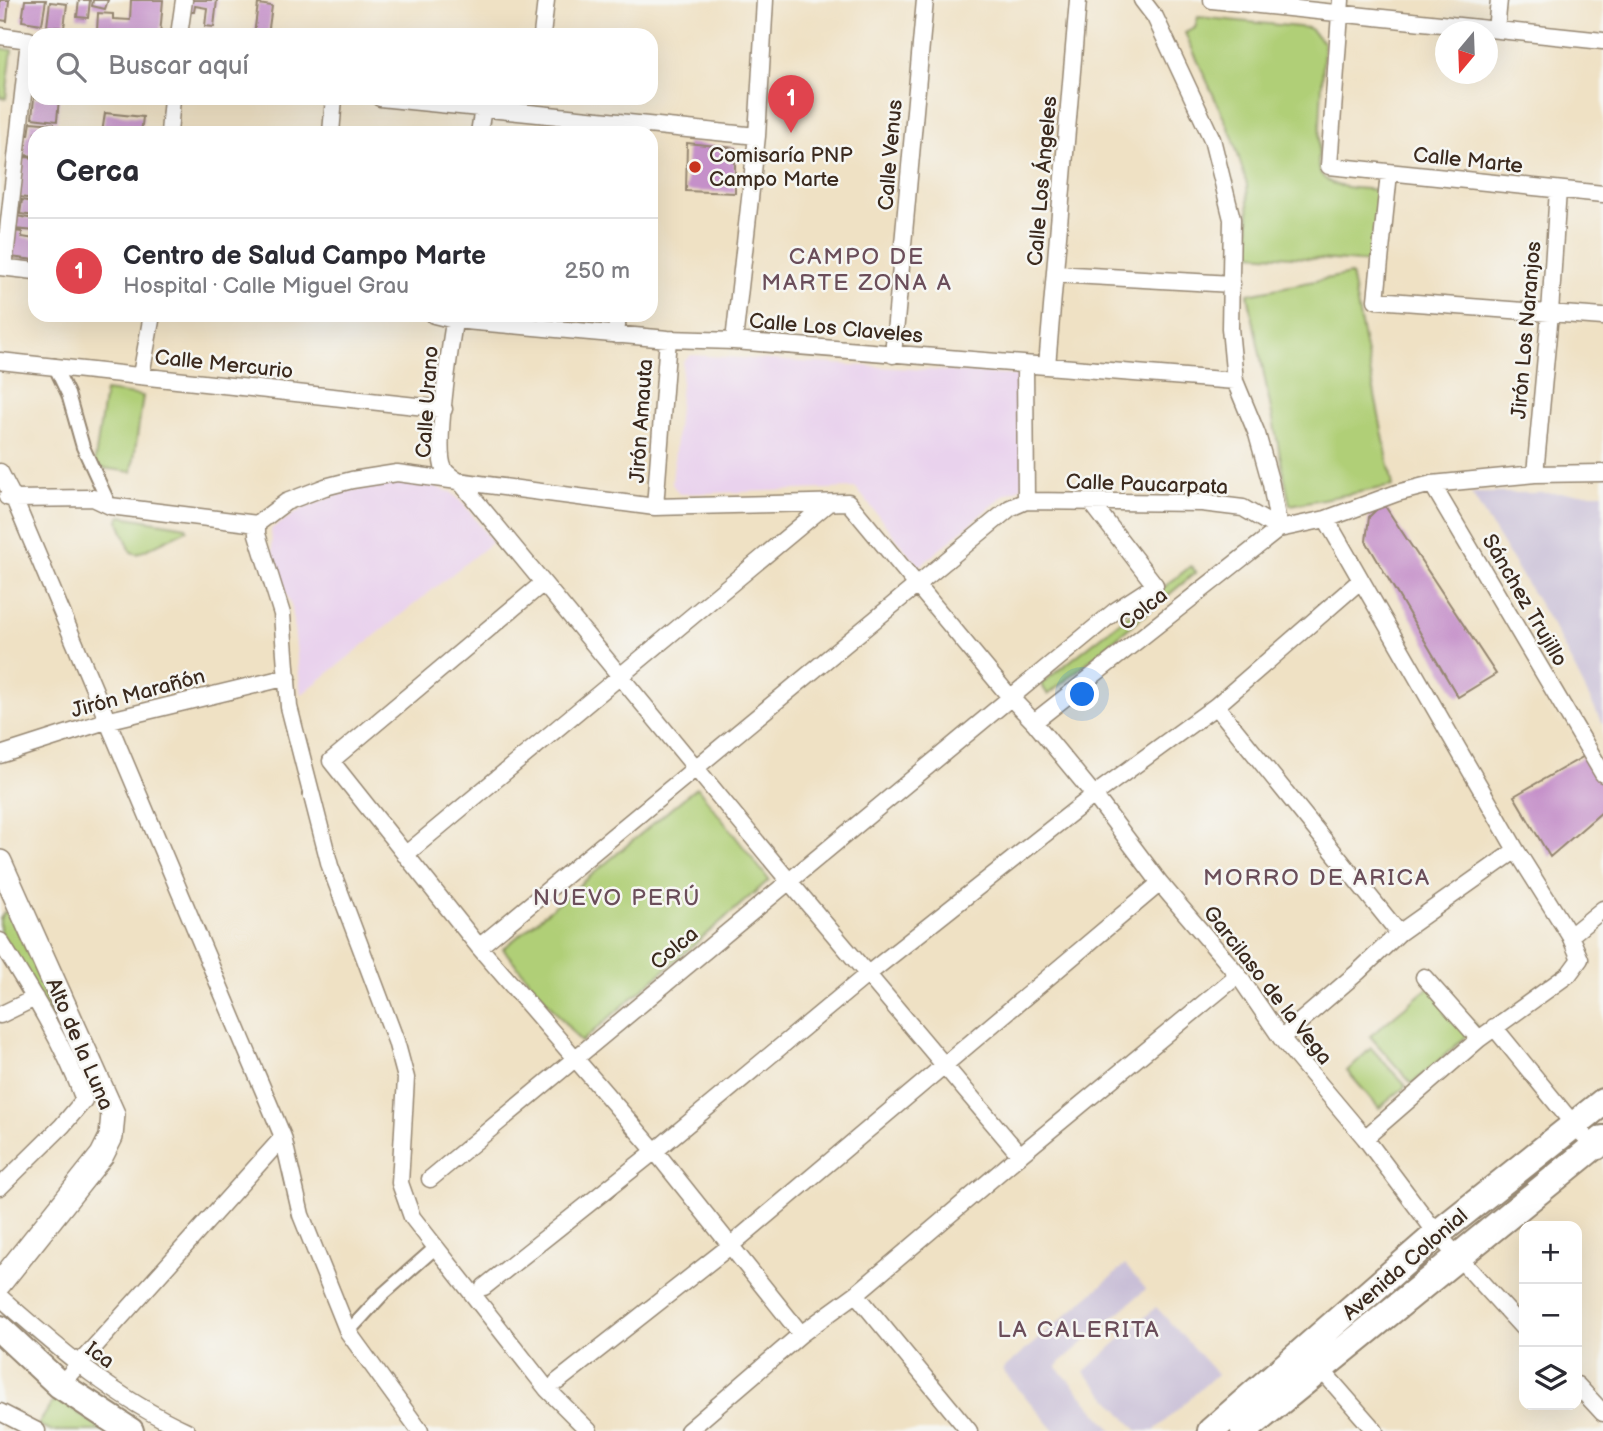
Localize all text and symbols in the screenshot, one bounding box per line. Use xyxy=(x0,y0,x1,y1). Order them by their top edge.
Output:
north arrow xyxy=(1435,21,1498,84)
search box xyxy=(28,28,658,105)
icon: search xyxy=(52,48,90,86)
text: Buscar aquí xyxy=(108,51,249,82)
pin: 1 xyxy=(768,75,814,133)
street label: Calle Los Ángeles xyxy=(1023,95,1062,267)
street label: Calle Venus xyxy=(873,99,908,211)
street label: Calle Marte xyxy=(1412,142,1524,179)
place label: Comisaría PNP Campo Marte xyxy=(709,143,853,192)
text: Cerca xyxy=(56,154,139,190)
marker: Comisaría PNP Campo Marte xyxy=(687,159,703,175)
street label: Jirón Los Naranjos xyxy=(1506,240,1547,420)
text: Centro de Salud Campo Marte xyxy=(123,241,486,272)
district label: CAMPO DE MARTE ZONA A xyxy=(761,243,953,297)
text: 1 xyxy=(74,257,84,285)
text: 250 m xyxy=(564,257,630,285)
text: Hospital · Calle Miguel Grau xyxy=(123,272,409,300)
street label: Calle Los Claveles xyxy=(748,308,924,349)
street label: Calle Mercurio xyxy=(153,345,295,384)
street label: Calle Urano xyxy=(411,345,444,459)
street label: Jirón Amauta xyxy=(625,358,658,484)
street label: Calle Paucarpata xyxy=(1065,469,1229,500)
street label: Sánchez Trujillo xyxy=(1477,530,1573,671)
street label: Colca xyxy=(1114,583,1172,636)
street label: Jirón Marañón xyxy=(68,664,208,723)
your location xyxy=(1065,677,1099,711)
district label: MORRO DE ARICA xyxy=(1203,864,1431,892)
district label: NUEVO PERÚ xyxy=(533,884,701,912)
street label: Garcilaso de la Vega xyxy=(1198,901,1337,1070)
street label: Colca xyxy=(645,921,703,975)
street label: Alto de la Luna xyxy=(41,975,119,1114)
street label: Avenida Colonial xyxy=(1338,1203,1473,1326)
map controls xyxy=(1519,1221,1582,1410)
button: + xyxy=(1519,1221,1582,1284)
button: − xyxy=(1519,1284,1582,1347)
district label: LA CALERITA xyxy=(997,1316,1161,1344)
street label: Ica xyxy=(80,1337,119,1374)
button: layers xyxy=(1519,1347,1582,1410)

